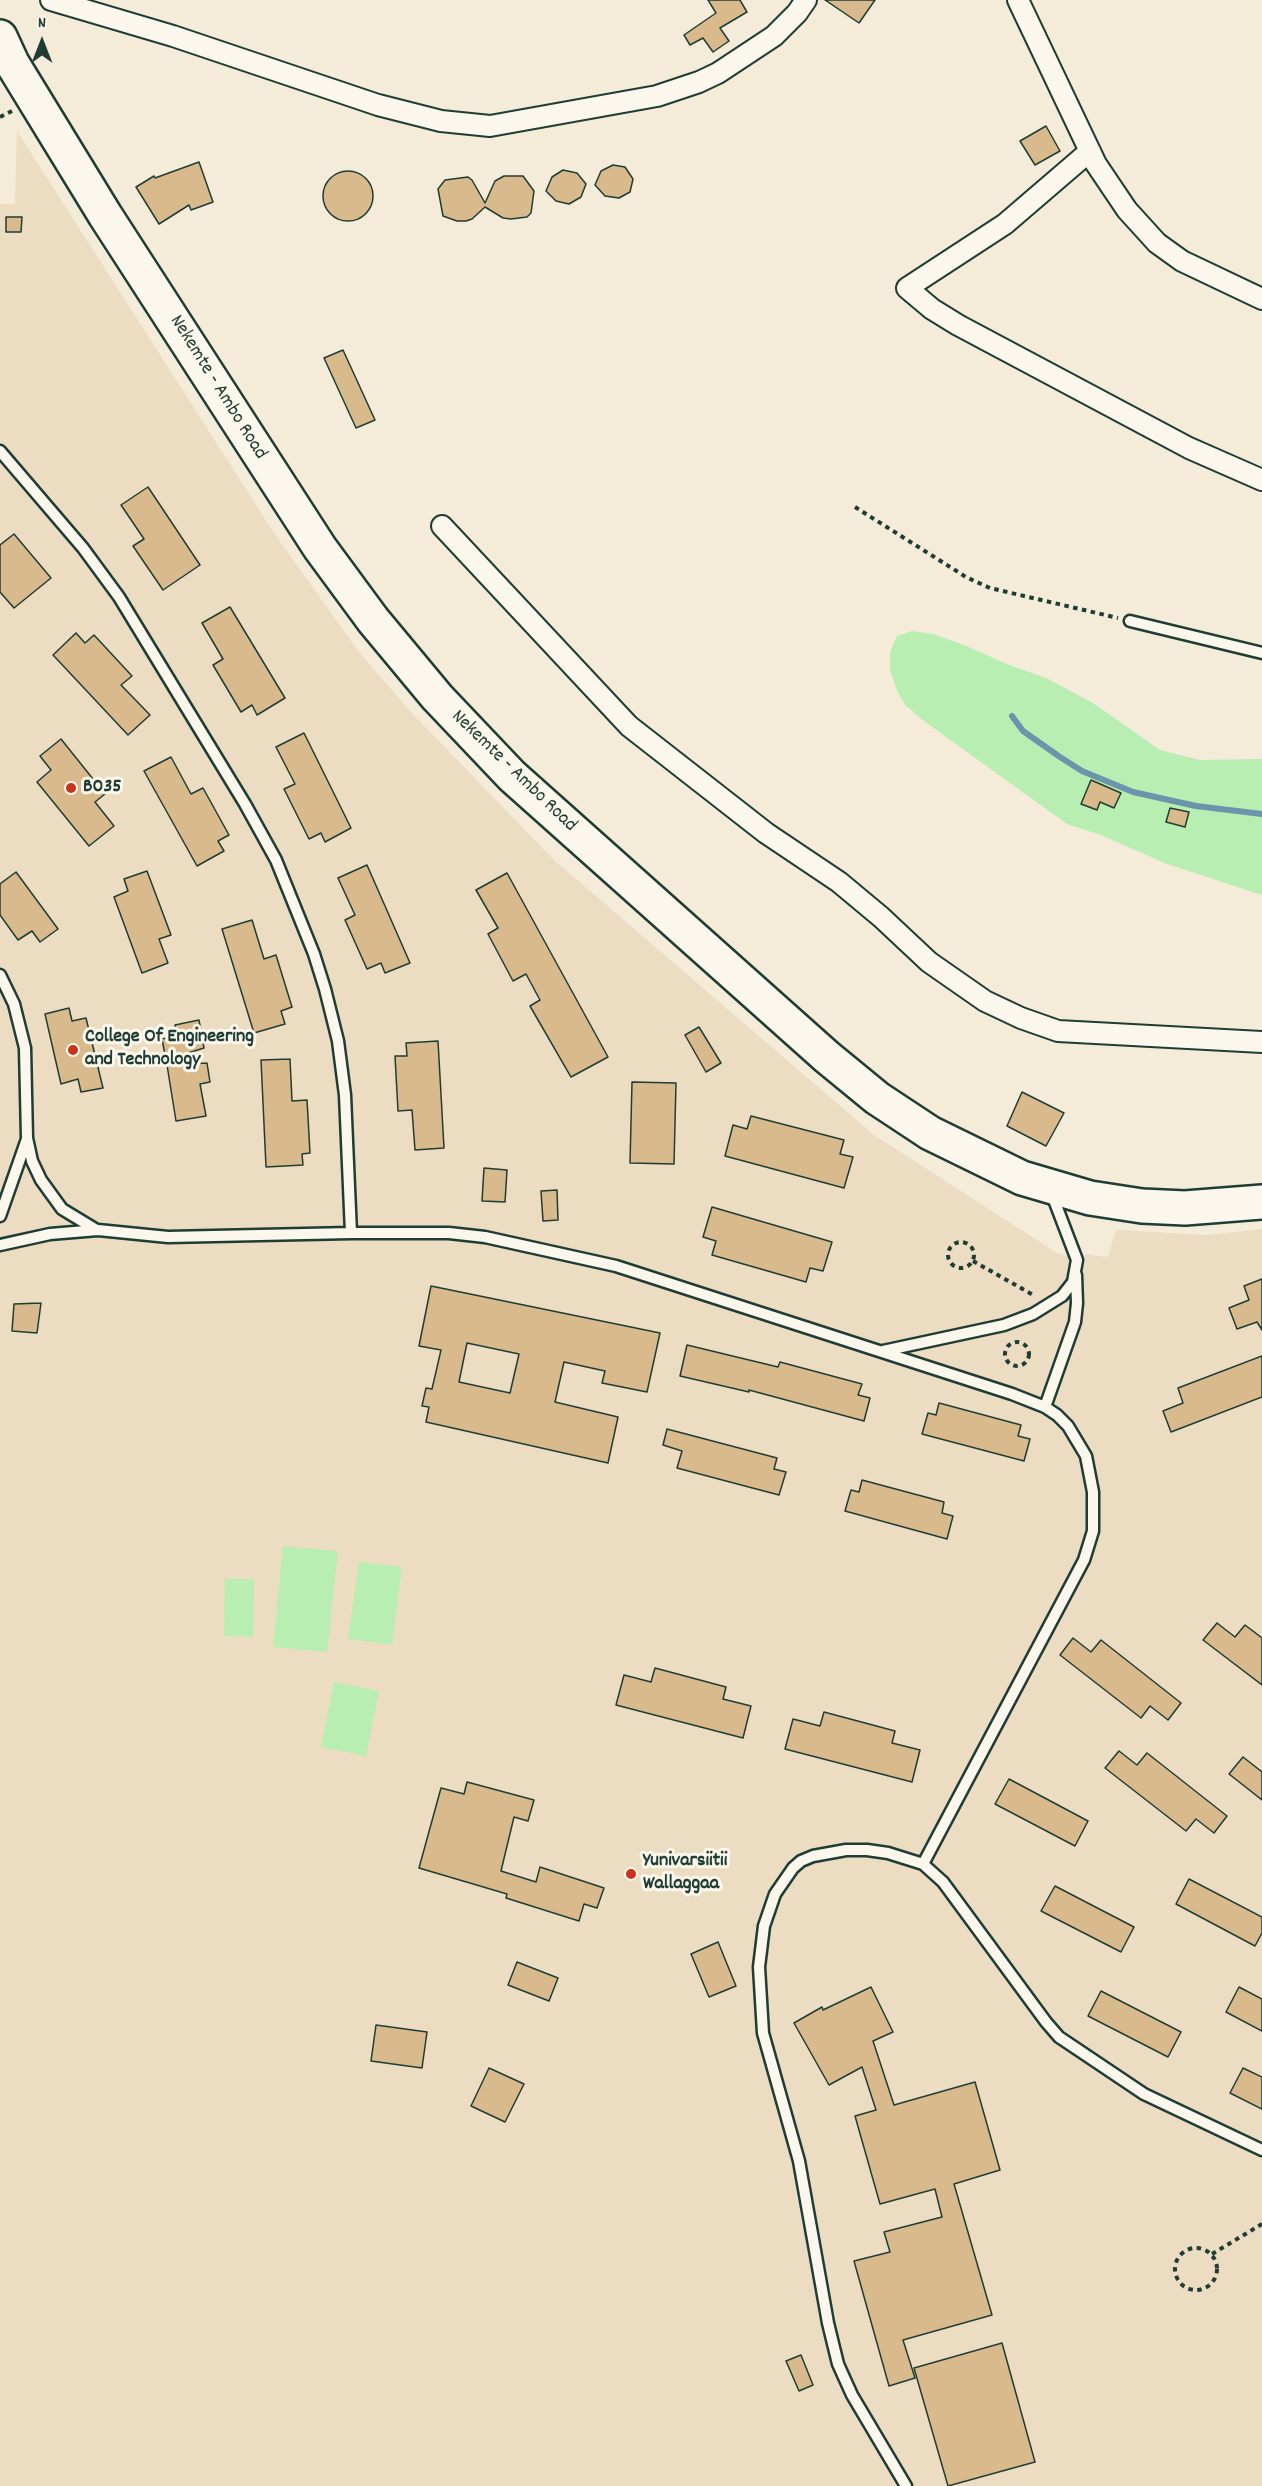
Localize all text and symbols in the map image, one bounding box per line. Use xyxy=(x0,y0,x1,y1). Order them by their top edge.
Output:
north arrow xyxy=(12,12,72,72)
text: N xyxy=(38,12,46,35)
street label: Nekemte - Ambo Road xyxy=(163,311,271,465)
street label: Nekemte - Ambo Road xyxy=(445,706,581,838)
place label: B035 xyxy=(83,776,122,800)
marker: B035 xyxy=(64,781,78,795)
place label: College Of Engineering and Technology xyxy=(85,1026,254,1073)
marker: College Of Engineering and Technology xyxy=(66,1043,80,1057)
place label: Yunivarsiitii Wallaggaa xyxy=(643,1850,727,1897)
marker: Yunivarsiitii Wallaggaa xyxy=(624,1867,638,1881)

